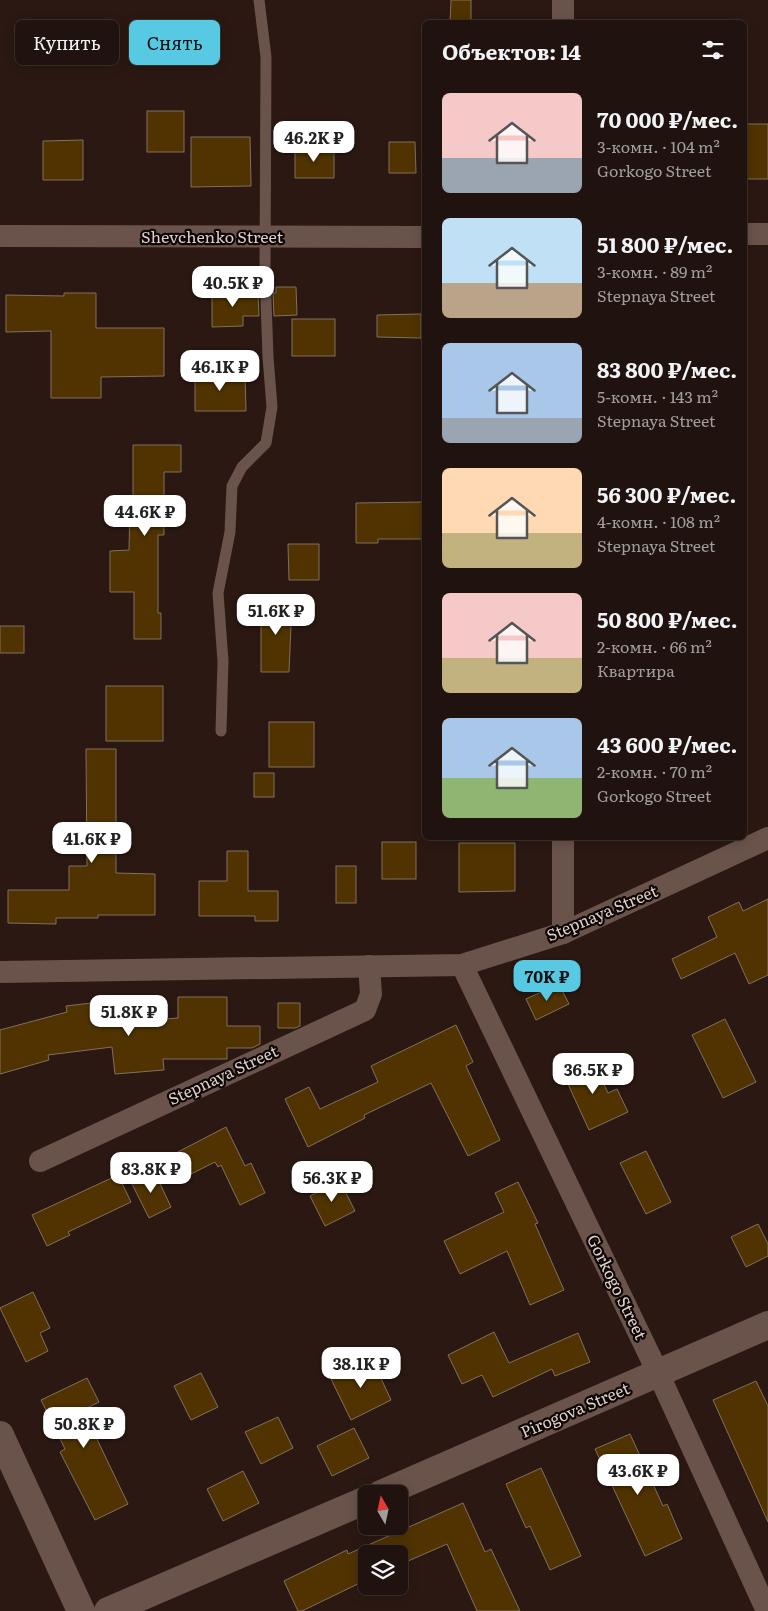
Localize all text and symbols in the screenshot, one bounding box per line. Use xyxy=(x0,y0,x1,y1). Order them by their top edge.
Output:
chip: Купить xyxy=(15,20,119,65)
chip: Снять xyxy=(129,20,220,65)
text: Объектов: 14 xyxy=(442,35,581,66)
icon: filters xyxy=(699,36,727,64)
text: 70 000 ₽/мес. xyxy=(597,103,738,134)
icon: home xyxy=(482,113,542,173)
pin: 46.2K ₽ xyxy=(268,120,360,163)
text: 46.2K ₽ xyxy=(284,125,344,149)
text: 3-комн. · 104 m² xyxy=(597,134,720,158)
text: Gorkogo Street xyxy=(597,158,711,182)
street label: Shevchenko Street xyxy=(141,224,284,248)
text: 51 800 ₽/мес. xyxy=(597,228,733,259)
icon: home xyxy=(482,238,542,298)
text: 3-комн. · 89 m² xyxy=(597,259,712,283)
pin: 40.5K ₽ xyxy=(187,266,279,308)
text: 40.5K ₽ xyxy=(203,270,263,294)
text: Stepnaya Street xyxy=(597,283,716,307)
pin: 46.1K ₽ xyxy=(174,350,266,392)
text: 83 800 ₽/мес. xyxy=(597,353,737,384)
text: 46.1K ₽ xyxy=(191,354,249,378)
icon: home xyxy=(482,363,542,423)
text: 5-комн. · 143 m² xyxy=(597,384,718,408)
text: Stepnaya Street xyxy=(597,408,716,432)
text: 56 300 ₽/мес. xyxy=(597,478,736,509)
icon: home xyxy=(482,488,542,548)
pin: 44.6K ₽ xyxy=(99,494,191,537)
text: 44.6K ₽ xyxy=(115,499,175,523)
text: 4-комн. · 108 m² xyxy=(597,509,720,533)
text: Stepnaya Street xyxy=(597,533,716,557)
pin: 51.6K ₽ xyxy=(230,594,322,636)
text: 51.6K ₽ xyxy=(248,598,304,622)
text: 50 800 ₽/мес. xyxy=(597,603,738,634)
icon: home xyxy=(482,613,542,673)
text: 2-комн. · 66 m² xyxy=(597,634,712,658)
text: Квартира xyxy=(597,658,675,682)
text: 43 600 ₽/мес. xyxy=(597,728,738,759)
icon: home xyxy=(482,738,542,798)
text: 2-комн. · 70 m² xyxy=(597,759,712,783)
text: Gorkogo Street xyxy=(597,783,711,807)
pin: 41.6K ₽ xyxy=(46,822,138,864)
text: 41.6K ₽ xyxy=(63,826,121,850)
street label: Stepnaya Street xyxy=(542,878,661,946)
pin: 70K ₽ xyxy=(512,960,582,1002)
text: 70K ₽ xyxy=(525,964,569,988)
pin: 51.8K ₽ xyxy=(83,994,175,1037)
text: 51.8K ₽ xyxy=(101,999,157,1023)
street label: Stepnaya Street xyxy=(164,1038,282,1110)
pin: 36.5K ₽ xyxy=(547,1052,639,1095)
text: 36.5K ₽ xyxy=(564,1057,622,1081)
pin: 83.8K ₽ xyxy=(105,1152,197,1194)
text: 83.8K ₽ xyxy=(121,1156,181,1180)
pin: 56.3K ₽ xyxy=(286,1160,378,1203)
text: 56.3K ₽ xyxy=(303,1165,361,1189)
street label: Gorkogo Street xyxy=(582,1230,654,1344)
pin: 38.1K ₽ xyxy=(315,1346,407,1389)
text: 38.1K ₽ xyxy=(333,1351,389,1375)
street label: Pirogova Street xyxy=(516,1375,633,1443)
pin: 50.8K ₽ xyxy=(38,1406,130,1449)
text: 50.8K ₽ xyxy=(54,1411,114,1435)
pin: 43.6K ₽ xyxy=(592,1454,684,1496)
text: 43.6K ₽ xyxy=(608,1458,668,1482)
north arrow xyxy=(358,1485,408,1535)
map controls xyxy=(358,1485,408,1595)
button: layers xyxy=(358,1545,408,1595)

